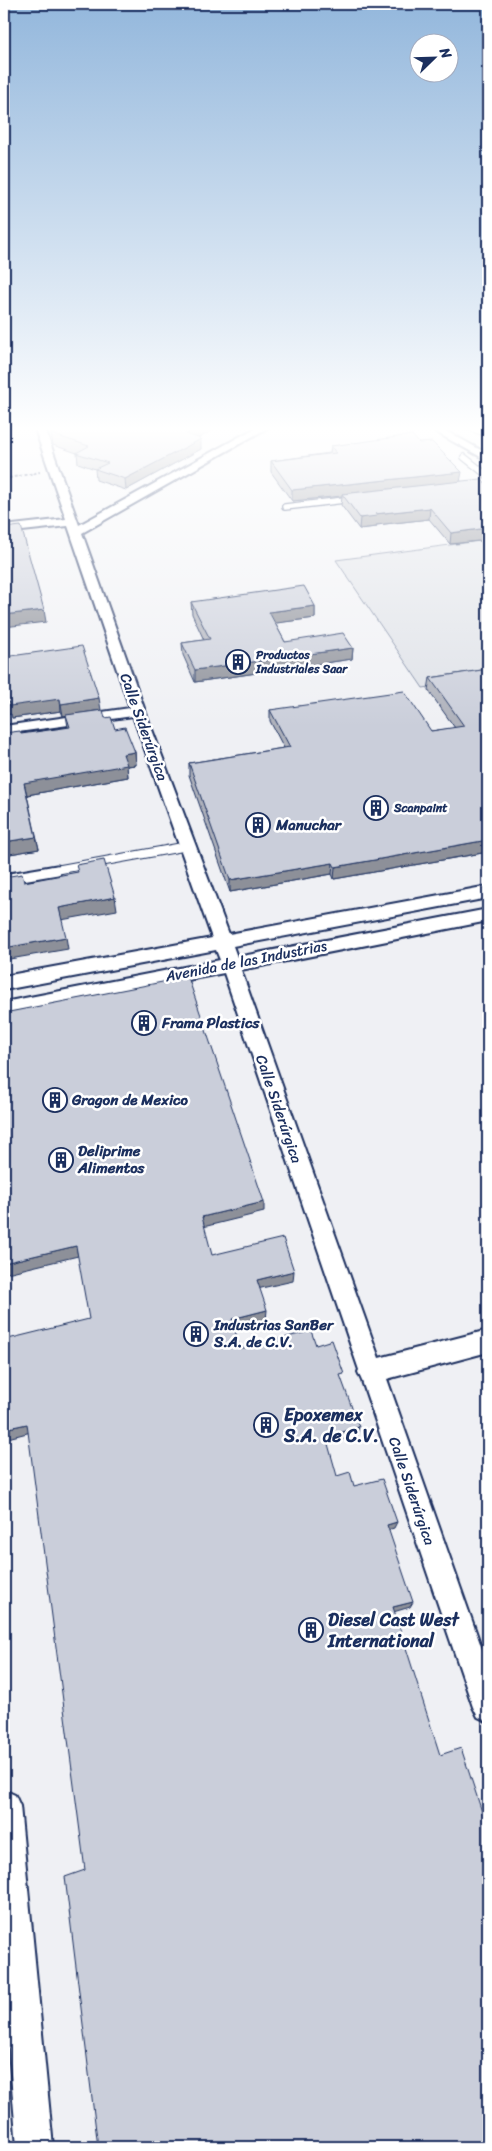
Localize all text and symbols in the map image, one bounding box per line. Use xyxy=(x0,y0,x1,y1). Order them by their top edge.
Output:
north arrow xyxy=(410,32,460,82)
text: N xyxy=(432,43,459,63)
place label: Productos Industriales Saar xyxy=(255,644,348,680)
building icon: Productos Industriales Saar xyxy=(225,649,251,675)
street label: Calle Siderúrgica xyxy=(112,669,176,785)
building icon: Scanpaint xyxy=(363,795,389,821)
place label: Scanpaint xyxy=(393,797,448,819)
building icon: Manuchar xyxy=(245,812,271,838)
place label: Manuchar xyxy=(275,812,343,838)
street label: Avenida de las Industrias xyxy=(162,932,330,990)
building icon: Frama Plastics xyxy=(131,1010,157,1036)
place label: Frama Plastics xyxy=(161,1010,260,1036)
street label: Calle Siderúrgica xyxy=(248,1051,310,1167)
building icon: Gragon de Mexico xyxy=(42,1087,68,1113)
place label: Gragon de Mexico xyxy=(71,1087,189,1113)
place label: Deliprime Alimentos xyxy=(77,1138,146,1181)
building icon: Deliprime Alimentos xyxy=(48,1147,74,1173)
place label: Industrias SanBer S.A. de C.V. xyxy=(213,1312,335,1355)
building icon: Industrias SanBer S.A. de C.V. xyxy=(183,1321,209,1347)
place label: Epoxemex S.A. de C.V. xyxy=(283,1399,379,1452)
building icon: Epoxemex S.A. de C.V. xyxy=(253,1412,279,1438)
street label: Calle Siderúrgica xyxy=(381,1433,443,1549)
place label: Diesel Cast West International xyxy=(327,1604,461,1657)
building icon: Diesel Cast West International xyxy=(298,1617,324,1643)

